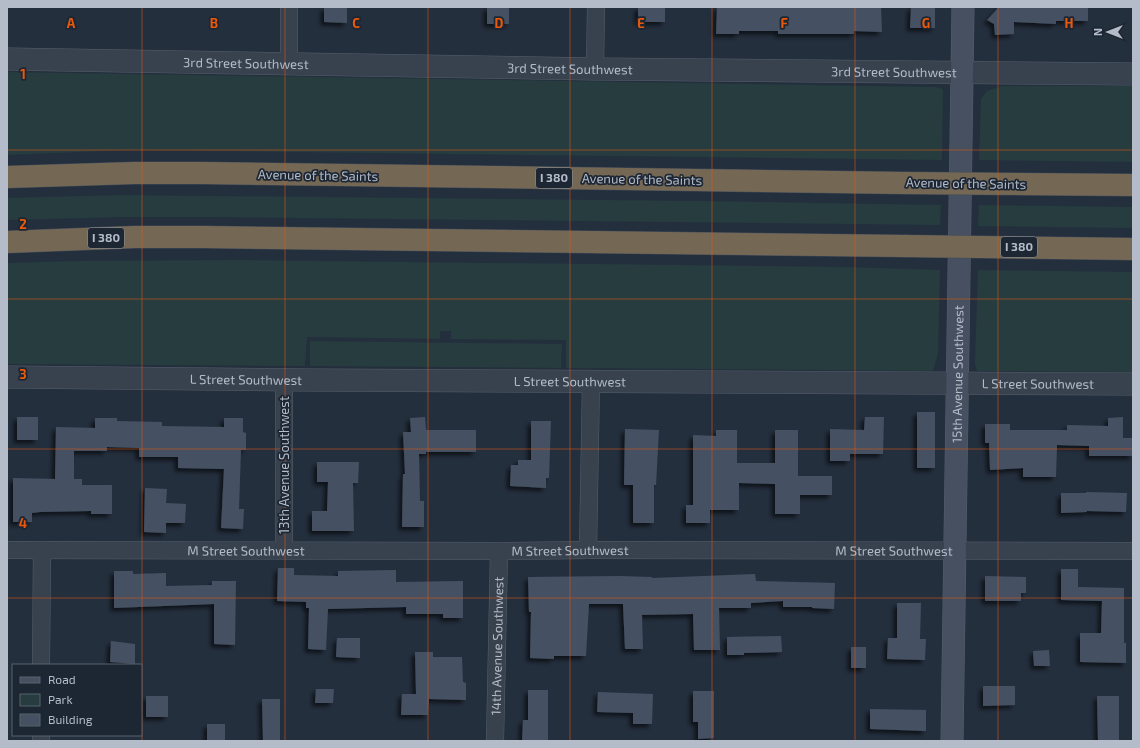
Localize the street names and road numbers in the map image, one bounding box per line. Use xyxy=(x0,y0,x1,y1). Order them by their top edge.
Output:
street label: 3rd Street Southwest xyxy=(183,54,309,72)
street label: 3rd Street Southwest xyxy=(507,60,633,77)
street label: 3rd Street Southwest xyxy=(831,63,957,80)
street label: Avenue of the Saints xyxy=(258,166,378,184)
road number: I 380 xyxy=(536,168,572,188)
street label: Avenue of the Saints xyxy=(582,170,702,188)
street label: Avenue of the Saints xyxy=(906,174,1026,192)
road number: I 380 xyxy=(88,228,124,248)
road number: I 380 xyxy=(1001,237,1037,257)
street label: 15th Avenue Southwest xyxy=(948,305,967,443)
street label: L Street Southwest xyxy=(190,371,302,388)
street label: L Street Southwest xyxy=(514,373,626,390)
street label: L Street Southwest xyxy=(982,375,1094,392)
street label: 13th Avenue Southwest xyxy=(276,396,292,534)
street label: M Street Southwest xyxy=(187,542,305,559)
street label: M Street Southwest xyxy=(511,542,629,559)
street label: M Street Southwest xyxy=(835,542,953,559)
street label: 14th Avenue Southwest xyxy=(488,576,506,716)

